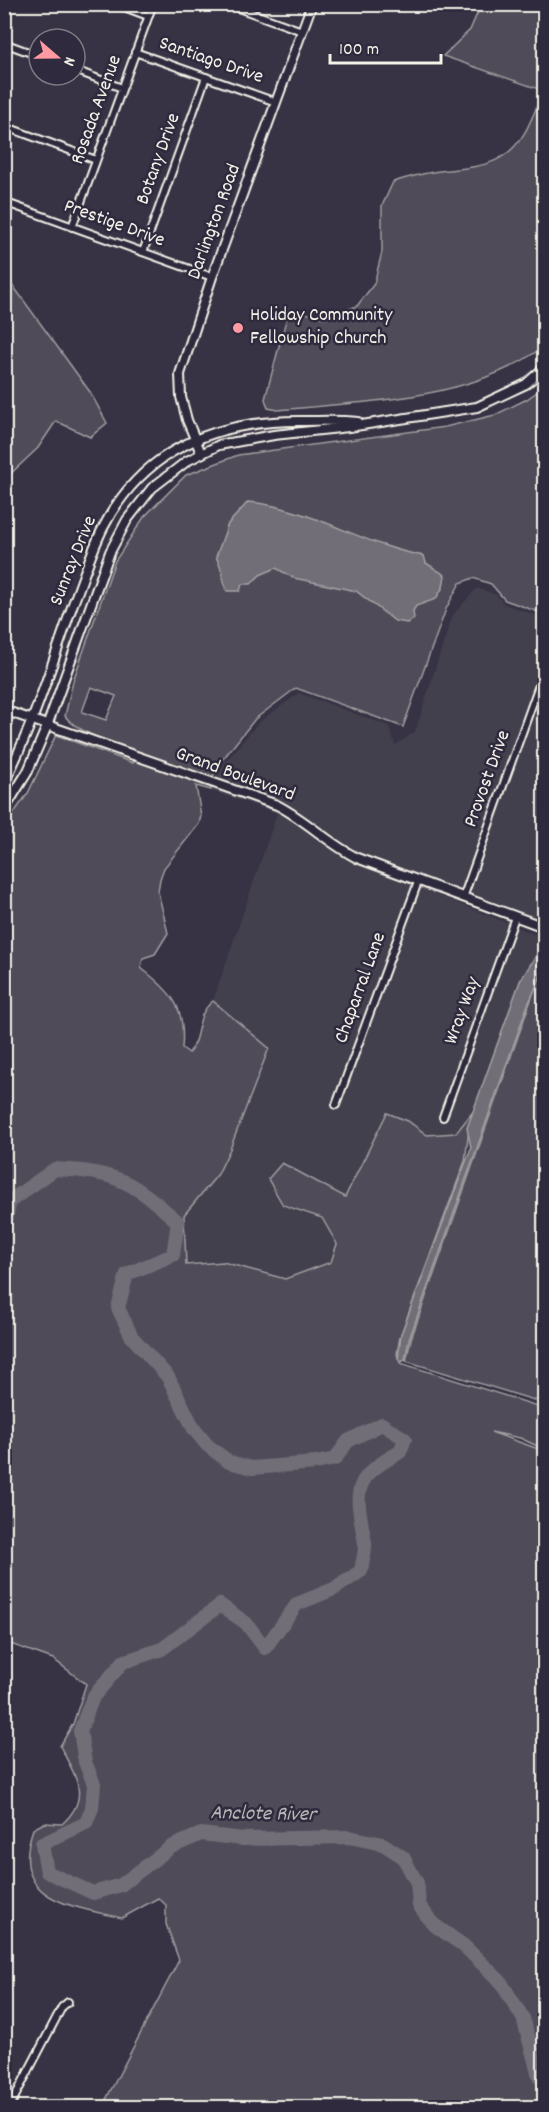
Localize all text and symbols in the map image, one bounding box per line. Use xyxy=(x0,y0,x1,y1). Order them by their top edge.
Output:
north arrow xyxy=(27,27,87,87)
scale bar xyxy=(330,27,441,65)
street label: Santiago Drive xyxy=(155,30,267,92)
text: 100 m xyxy=(339,38,379,63)
street label: Rosada Avenue xyxy=(64,51,130,169)
text: N xyxy=(57,54,81,69)
street label: Botany Drive xyxy=(129,109,189,209)
street label: Darlington Road xyxy=(181,160,249,284)
street label: Prestige Drive xyxy=(60,193,169,255)
place label: Holiday Community Fellowship Church xyxy=(250,302,393,353)
marker: Holiday Community Fellowship Church xyxy=(231,321,245,335)
street label: Sunray Drive xyxy=(43,512,105,610)
street label: Provost Drive xyxy=(457,726,519,832)
street label: Grand Boulevard xyxy=(171,740,299,810)
street label: Chaparral Lane xyxy=(328,928,394,1047)
street label: Wray Way xyxy=(438,973,488,1049)
water label: Anclote River xyxy=(210,1799,318,1831)

